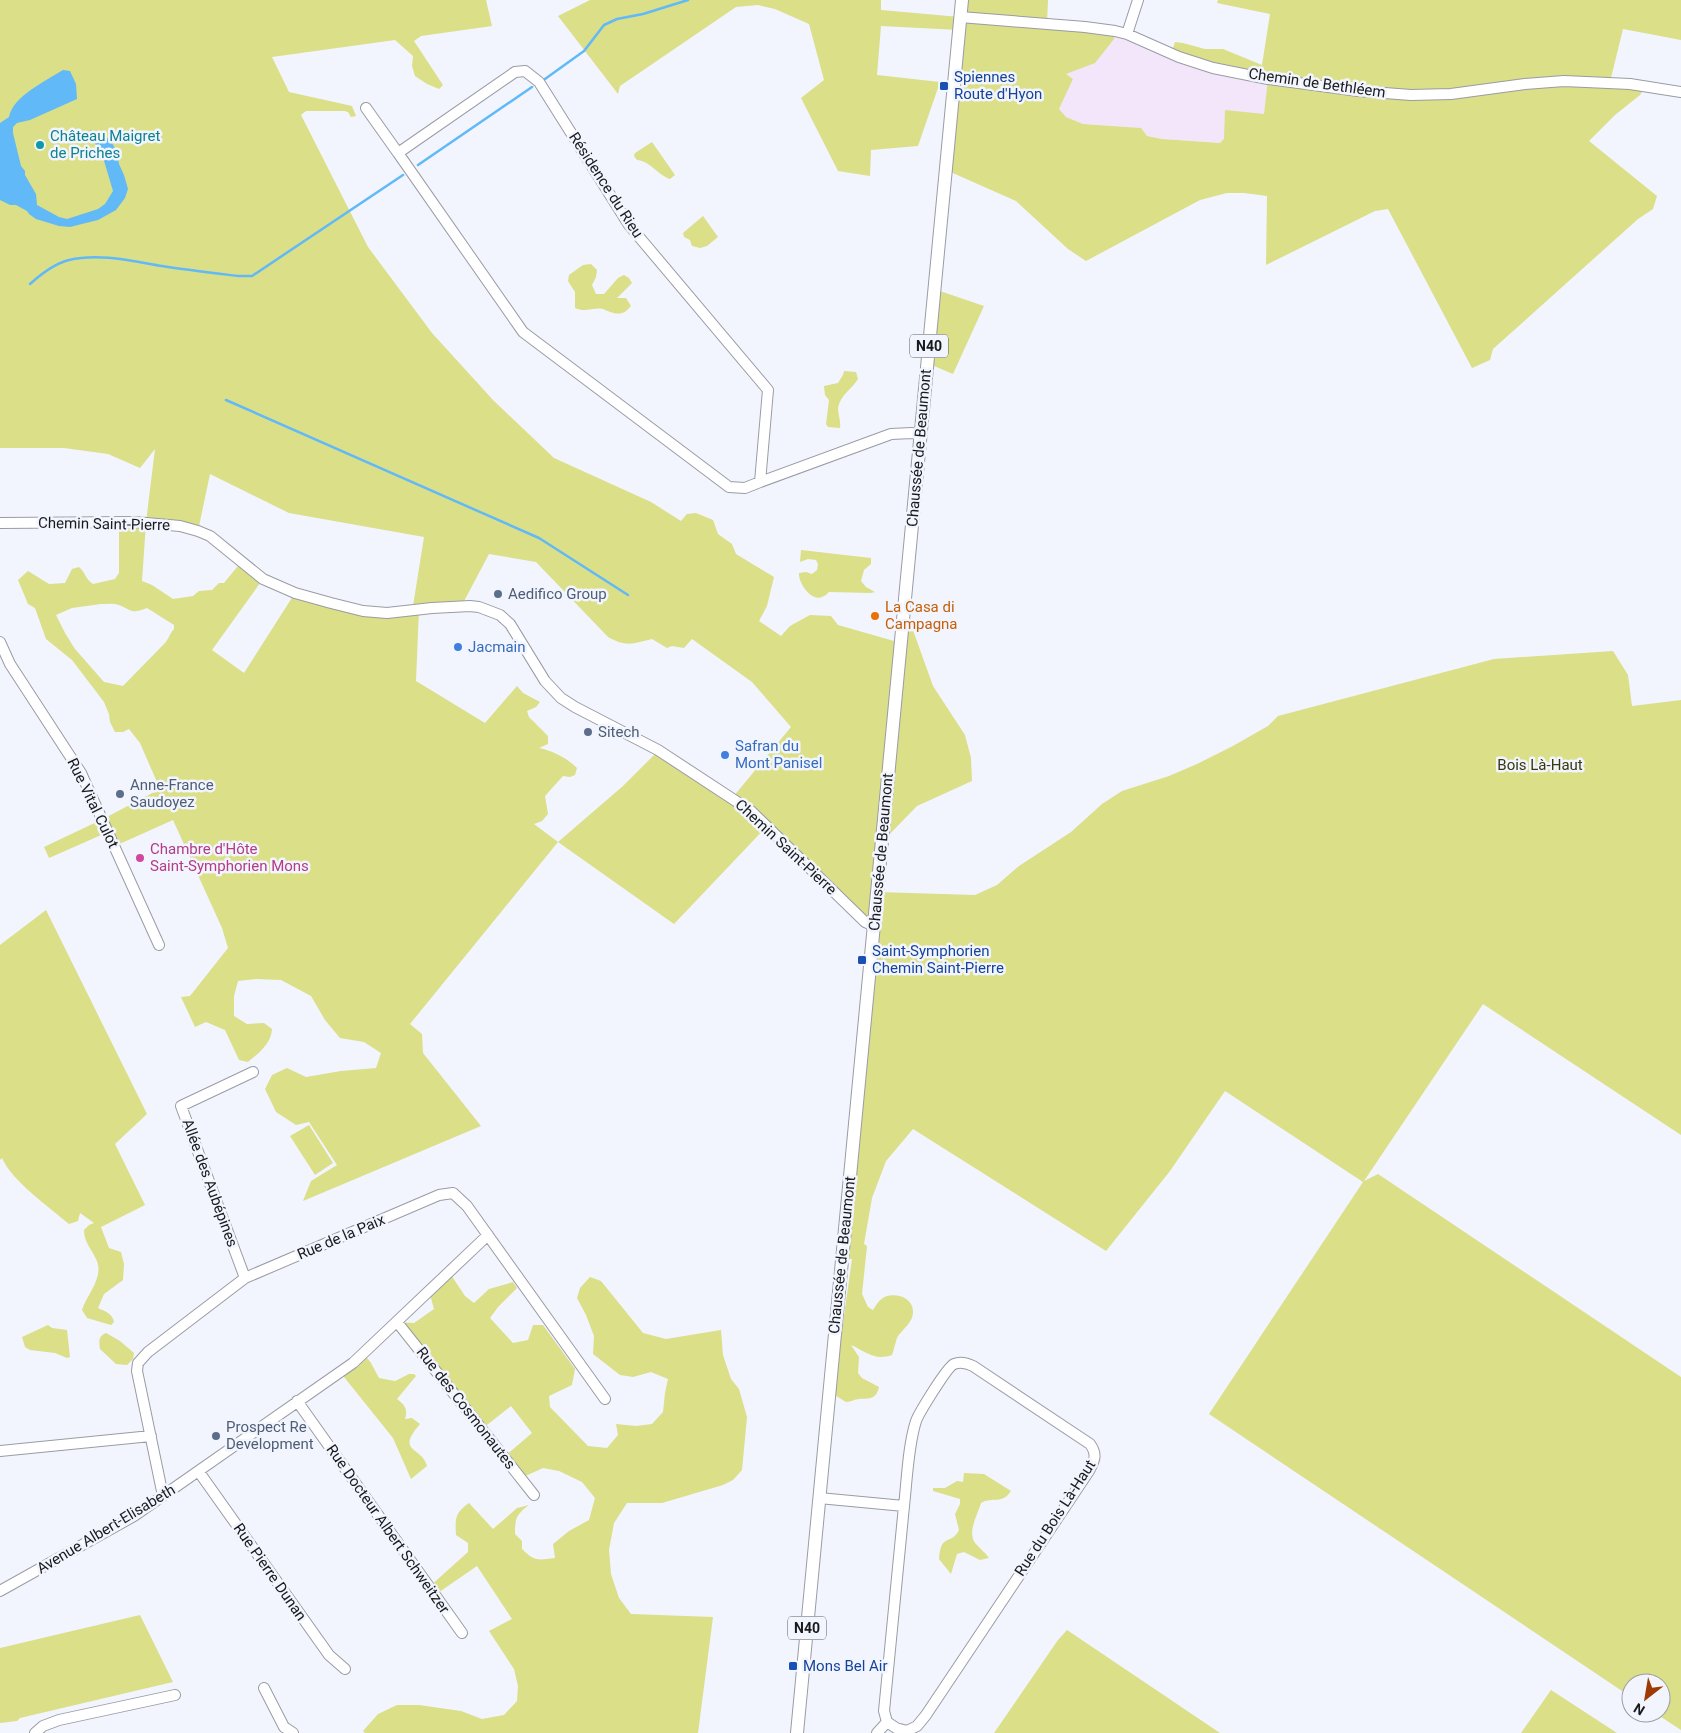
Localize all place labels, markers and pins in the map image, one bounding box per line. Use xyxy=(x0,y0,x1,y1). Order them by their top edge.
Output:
place label: Spiennes Route d'Hyon xyxy=(954,68,1042,103)
marker: Spiennes Route d'Hyon xyxy=(938,80,950,92)
place label: Château Maigret de Priches xyxy=(50,127,160,162)
marker: Château Maigret de Priches xyxy=(34,139,46,151)
place label: Aedifico Group xyxy=(508,585,607,603)
marker: Aedifico Group xyxy=(492,588,504,600)
place label: La Casa di Campagna xyxy=(885,598,958,633)
marker: La Casa di Campagna xyxy=(869,610,881,622)
place label: Jacmain xyxy=(468,638,526,656)
marker: Jacmain xyxy=(452,641,464,653)
place label: Sitech xyxy=(598,723,640,741)
marker: Sitech xyxy=(582,726,594,738)
place label: Safran du Mont Panisel xyxy=(735,737,822,772)
marker: Safran du Mont Panisel xyxy=(719,749,731,761)
place label: Anne-France Saudoyez xyxy=(130,776,214,811)
marker: Anne-France Saudoyez xyxy=(114,788,126,800)
place label: Chambre d'Hôte Saint-Symphorien Mons xyxy=(150,840,309,875)
marker: Chambre d'Hôte Saint-Symphorien Mons xyxy=(134,852,146,864)
place label: Saint-Symphorien Chemin Saint-Pierre xyxy=(872,942,1004,977)
marker: Saint-Symphorien Chemin Saint-Pierre xyxy=(856,954,868,966)
place label: Prospect Re Development xyxy=(226,1418,314,1453)
marker: Prospect Re Development xyxy=(210,1430,222,1442)
place label: Mons Bel Air xyxy=(803,1657,888,1675)
marker: Mons Bel Air xyxy=(787,1660,799,1672)

